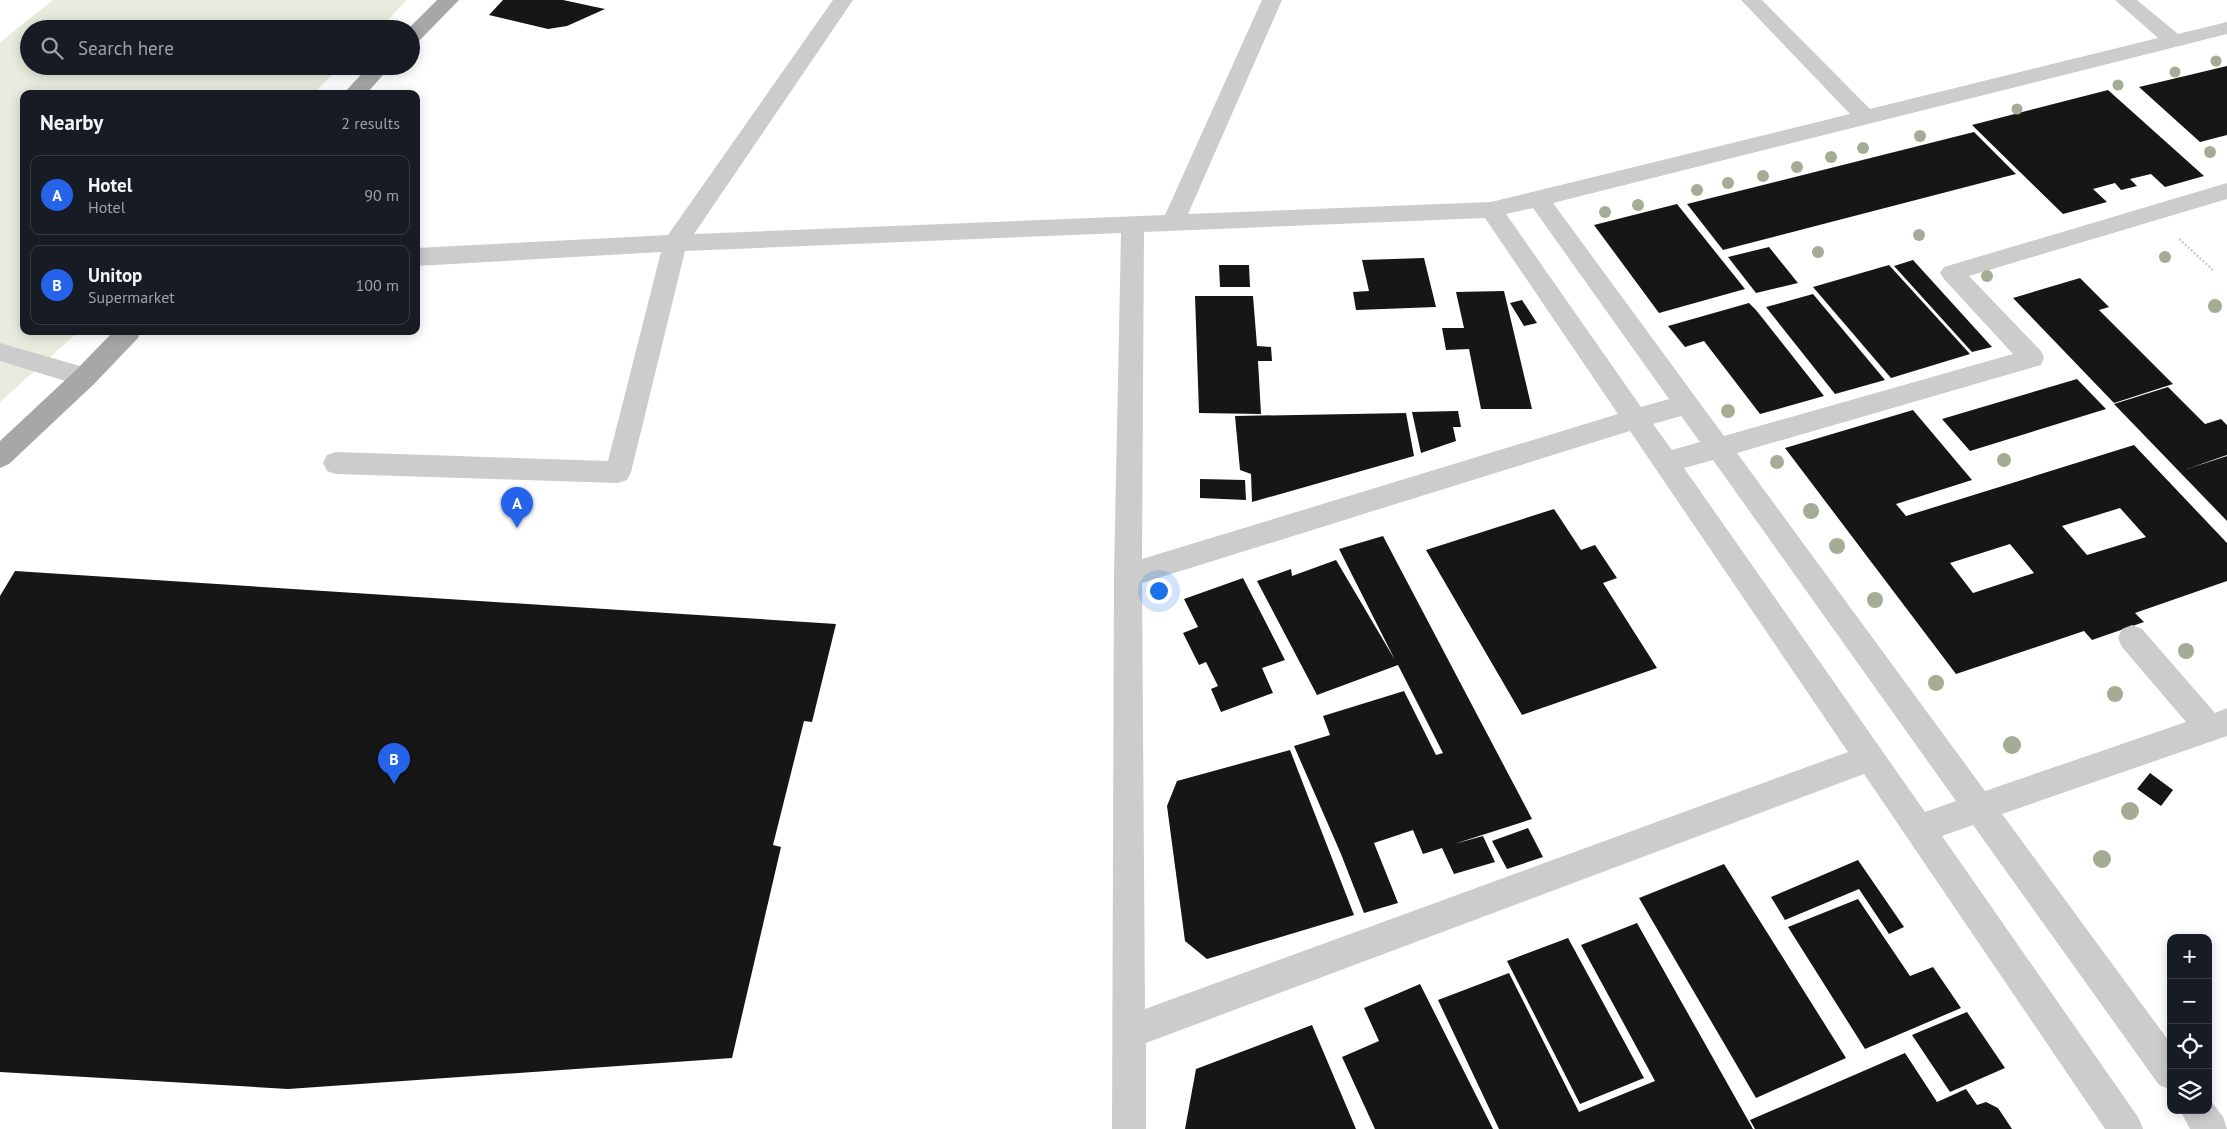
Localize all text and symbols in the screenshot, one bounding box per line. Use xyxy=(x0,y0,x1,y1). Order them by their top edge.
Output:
search box xyxy=(20,20,420,75)
icon: search xyxy=(38,34,66,62)
text: Search here xyxy=(78,36,174,60)
text: Nearby xyxy=(40,109,103,136)
text: 2 results xyxy=(341,113,400,133)
text: Hotel xyxy=(88,173,132,197)
text: A xyxy=(52,185,62,205)
text: 90 m xyxy=(364,185,399,205)
text: Hotel xyxy=(88,197,125,217)
text: Unitop xyxy=(88,263,142,287)
text: B xyxy=(52,275,62,295)
text: 100 m xyxy=(356,275,399,295)
text: Supermarket xyxy=(88,287,175,307)
pin: A xyxy=(501,487,533,528)
your location xyxy=(1146,578,1172,604)
pin: B xyxy=(378,743,410,784)
map controls xyxy=(2167,934,2212,1114)
button: + xyxy=(2167,934,2212,979)
button: − xyxy=(2167,979,2212,1024)
button: locate xyxy=(2167,1024,2212,1069)
button: layers xyxy=(2167,1069,2212,1114)

